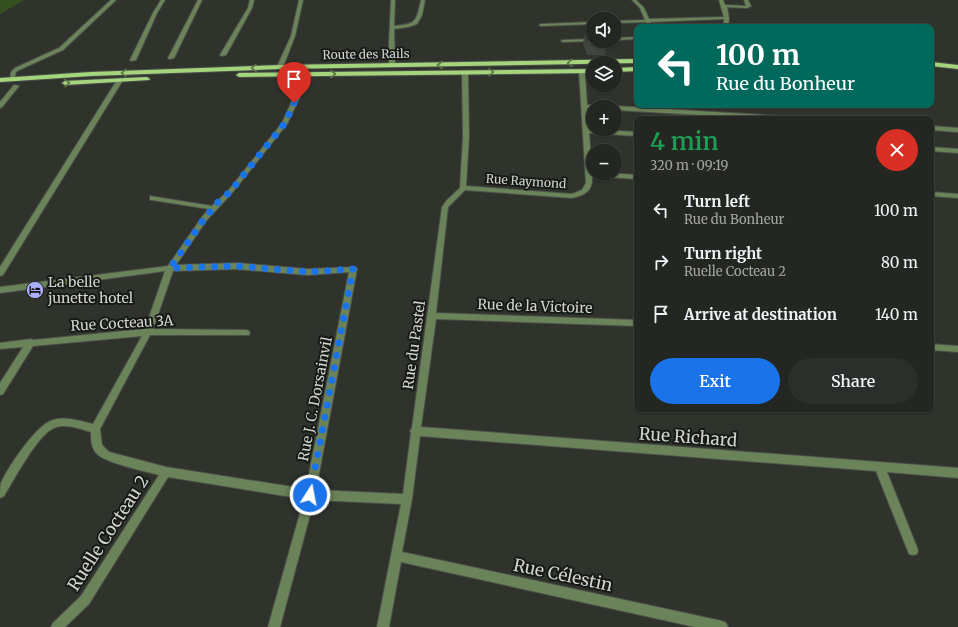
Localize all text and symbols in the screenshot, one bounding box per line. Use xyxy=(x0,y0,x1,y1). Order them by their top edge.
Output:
map controls xyxy=(586,12,622,180)
button: sound xyxy=(586,12,622,48)
text: 100 m xyxy=(716,37,800,73)
icon: left xyxy=(650,40,702,92)
street label: Route des Rails xyxy=(322,46,410,62)
button: layers xyxy=(586,56,622,92)
one-way arrow xyxy=(567,59,573,67)
one-way arrow xyxy=(437,61,443,69)
pin xyxy=(277,62,311,103)
one-way arrow xyxy=(251,64,257,72)
one-way arrow xyxy=(121,68,127,77)
icon: arrive xyxy=(283,68,305,90)
one-way arrow xyxy=(488,68,494,77)
one-way arrow xyxy=(330,70,336,78)
text: Rue du Bonheur xyxy=(716,72,855,95)
one-way arrow xyxy=(64,78,70,87)
button: + xyxy=(586,100,622,136)
text: 4 min xyxy=(650,126,719,157)
button: close xyxy=(876,129,918,171)
button: − xyxy=(586,144,622,180)
text: 320 m · 09:19 xyxy=(650,157,728,174)
street label: Rue Raymond xyxy=(485,171,567,191)
text: Turn left xyxy=(684,192,750,211)
icon: left xyxy=(650,199,672,221)
text: 100 m xyxy=(874,201,918,220)
text: Rue du Bonheur xyxy=(684,211,784,228)
text: Turn right xyxy=(684,244,762,263)
icon: right xyxy=(650,251,672,273)
text: 80 m xyxy=(881,253,918,272)
text: Ruelle Cocteau 2 xyxy=(684,263,786,280)
place label: La belle junette hotel xyxy=(47,273,134,307)
hotel icon: La belle junette hotel xyxy=(25,280,45,300)
street label: Rue de la Victoire xyxy=(477,295,593,317)
street label: Rue du Pastel xyxy=(399,299,429,391)
icon: arrive xyxy=(650,303,672,325)
text: Arrive at destination xyxy=(684,305,837,324)
text: 140 m xyxy=(875,305,918,324)
street label: Rue Cocteau 3A xyxy=(70,311,174,335)
street label: Rue J. C. Dorsainvil xyxy=(294,335,336,463)
button: Exit xyxy=(650,358,780,404)
button: Share xyxy=(788,358,918,404)
street label: Rue Richard xyxy=(638,423,738,451)
street label: Ruelle Cocteau 2 xyxy=(62,471,154,595)
position arrow xyxy=(289,474,331,516)
street label: Rue Célestin xyxy=(511,554,615,596)

